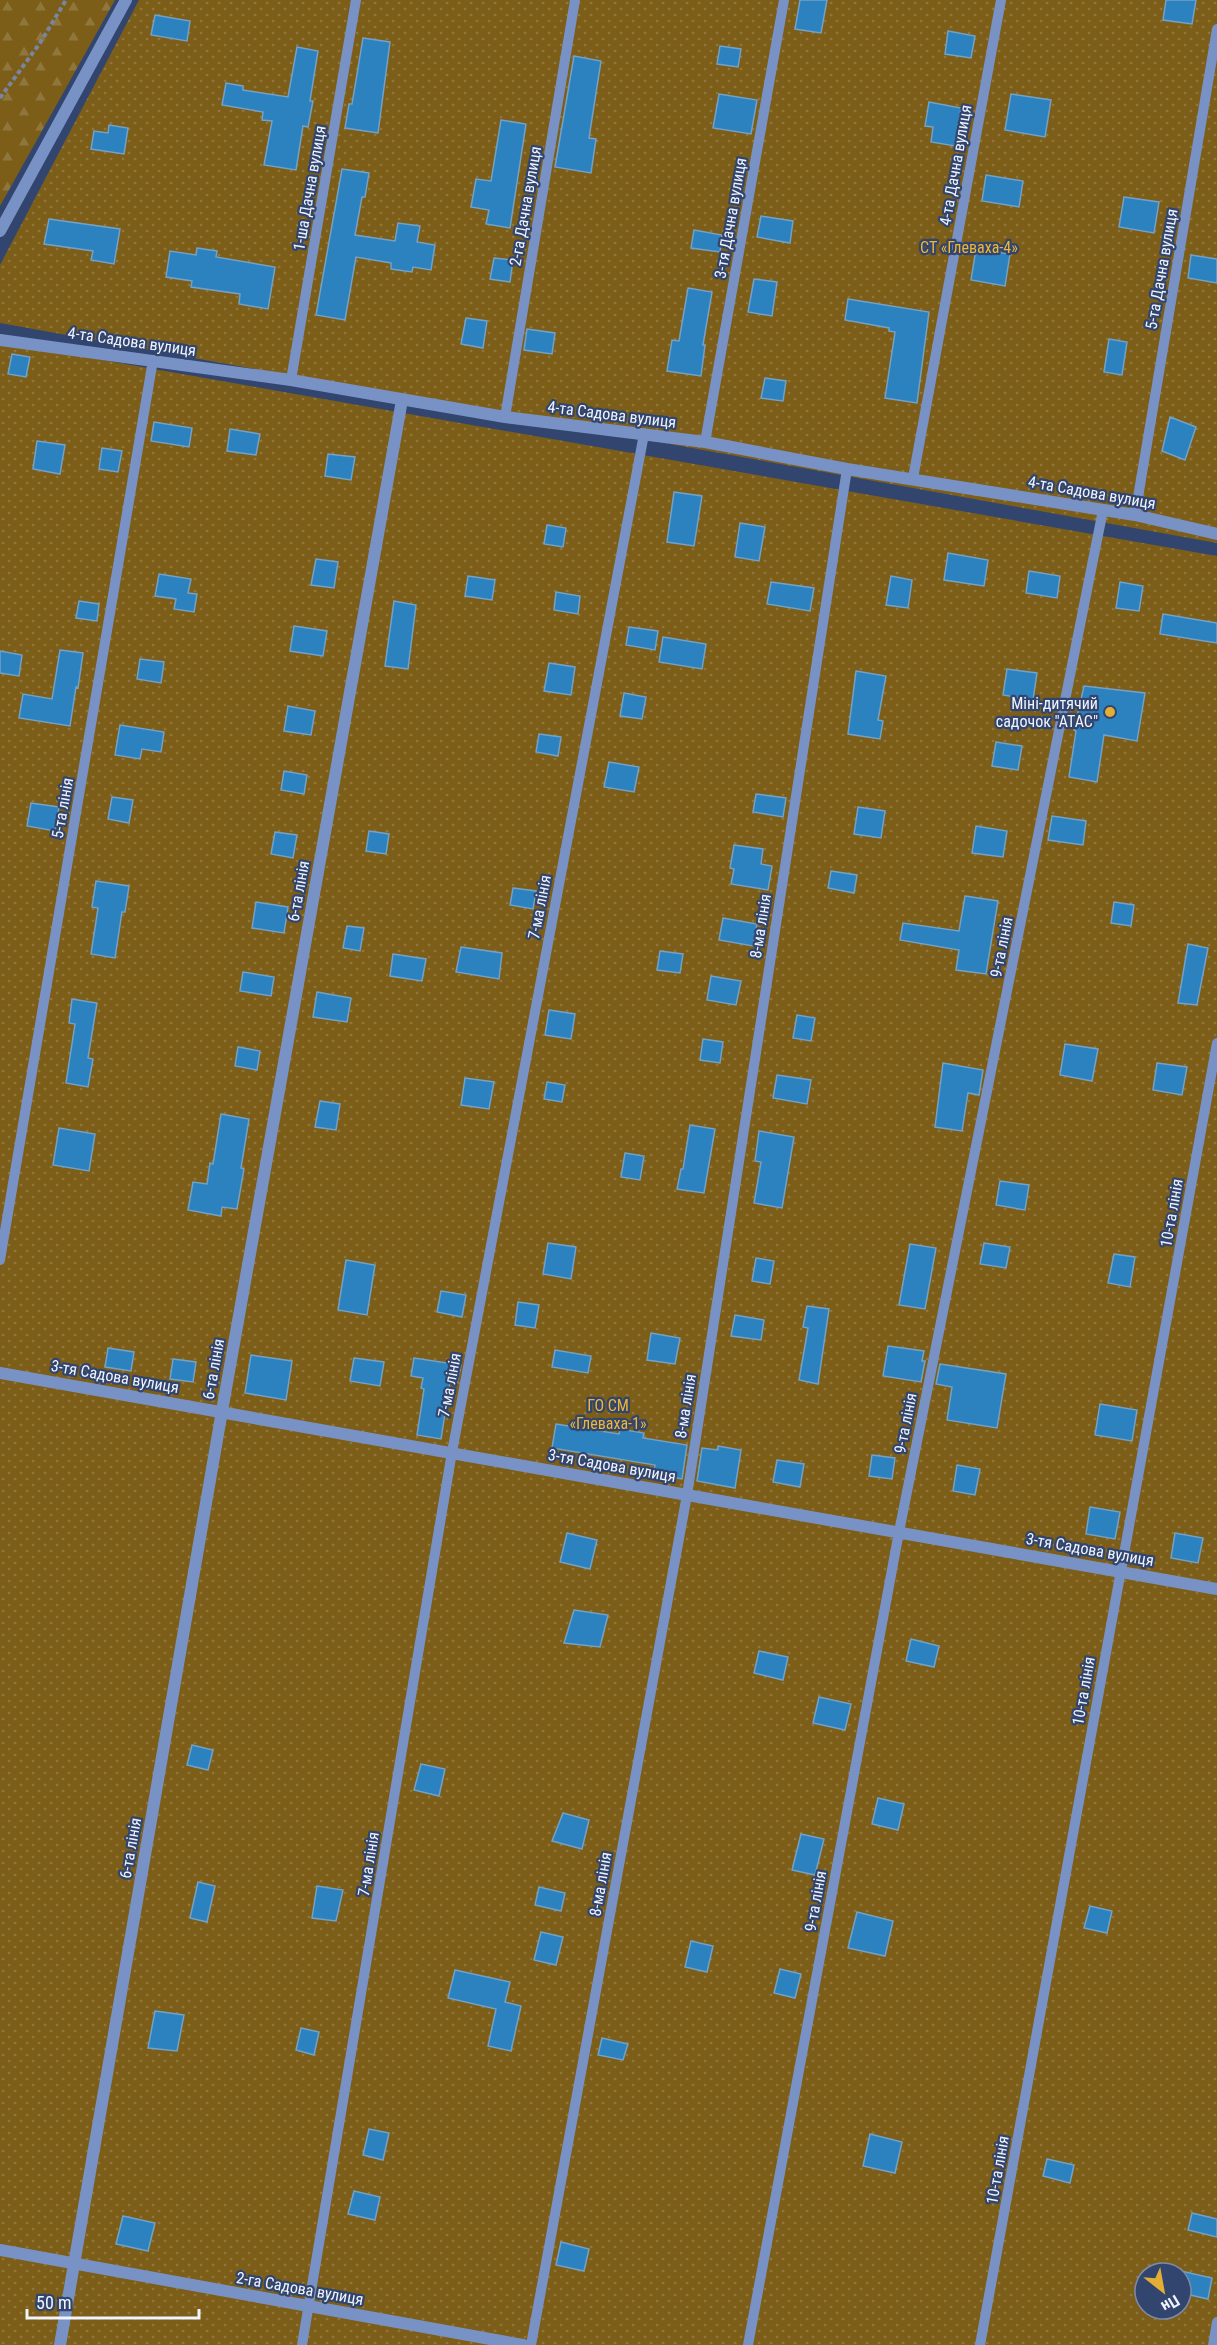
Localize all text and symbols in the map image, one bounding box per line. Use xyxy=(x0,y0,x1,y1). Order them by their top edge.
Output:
street label: 4-та Дачна вулиця xyxy=(936,103,975,227)
street label: 1-ша Дачна вулиця xyxy=(289,124,330,252)
street label: 2-га Дачна вулиця xyxy=(506,145,545,267)
street label: 3-тя Дачна вулиця xyxy=(711,156,750,280)
street label: 5-та Дачна вулиця xyxy=(1142,207,1181,331)
park label: СТ «Глеваха-4» xyxy=(920,238,1018,257)
street label: 4-та Садова вулиця xyxy=(67,323,197,360)
street label: 4-та Садова вулиця xyxy=(547,397,677,432)
street label: 4-та Садова вулиця xyxy=(1027,472,1157,513)
place label: Міні-дитячий садочок "АТАС" xyxy=(996,694,1098,731)
marker: Міні-дитячий садочок "АТАС" xyxy=(1103,705,1117,719)
street label: 5-та лінія xyxy=(48,776,77,840)
street label: 6-та лінія xyxy=(284,859,313,923)
street label: 7-ма лінія xyxy=(524,873,555,941)
street label: 8-ма лінія xyxy=(746,893,775,960)
street label: 9-та лінія xyxy=(986,915,1017,979)
street label: 10-та лінія xyxy=(1156,1177,1187,1249)
street label: 6-та лінія xyxy=(199,1337,228,1401)
street label: 7-ма лінія xyxy=(434,1351,465,1419)
street label: 3-тя Садова вулиця xyxy=(49,1356,180,1397)
street label: 8-ма лінія xyxy=(671,1373,700,1440)
street label: 9-та лінія xyxy=(890,1391,921,1455)
park label: ГО СМ «Глеваха-1» xyxy=(569,1396,647,1433)
street label: 3-тя Садова вулиця xyxy=(546,1445,677,1486)
street label: 3-тя Садова вулиця xyxy=(1024,1529,1155,1570)
street label: 10-та лінія xyxy=(1068,1655,1099,1727)
street label: 6-та лінія xyxy=(116,1816,145,1880)
street label: 7-ма лінія xyxy=(354,1831,383,1898)
street label: 8-ма лінія xyxy=(586,1850,615,1918)
street label: 9-та лінія xyxy=(801,1869,830,1933)
street label: 10-та лінія xyxy=(982,2134,1013,2206)
north arrow xyxy=(1133,2261,1193,2321)
street label: 2-га Садова вулиця xyxy=(235,2268,365,2309)
scale bar xyxy=(27,2282,200,2320)
text: Пн xyxy=(1158,2291,1183,2316)
text: 50 m xyxy=(36,2292,71,2313)

